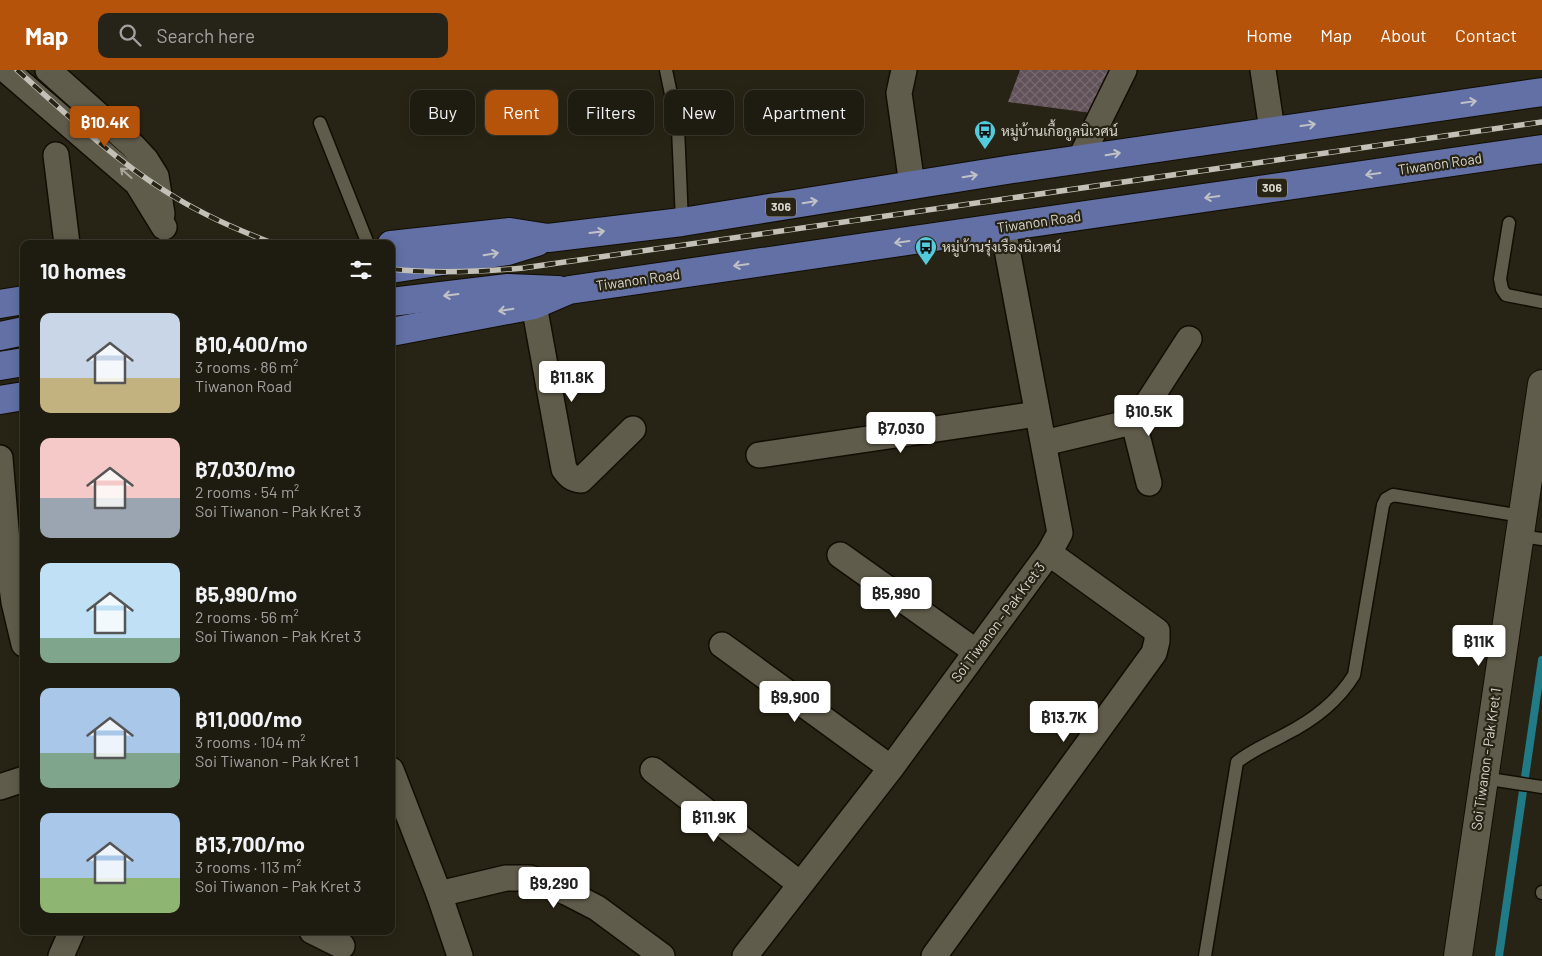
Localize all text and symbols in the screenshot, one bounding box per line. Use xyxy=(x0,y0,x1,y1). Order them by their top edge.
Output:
search box xyxy=(98,13,448,58)
text: Map xyxy=(25,21,68,50)
icon: search xyxy=(116,21,144,49)
text: Search here xyxy=(156,24,255,47)
text: Home xyxy=(1246,24,1292,46)
text: Map xyxy=(1320,24,1352,46)
text: About xyxy=(1380,24,1427,46)
text: Contact xyxy=(1455,24,1517,46)
chip: Buy xyxy=(410,90,475,135)
chip: Rent xyxy=(485,90,558,135)
chip: Filters xyxy=(568,90,654,135)
chip: New xyxy=(664,90,734,135)
chip: Apartment xyxy=(744,90,864,135)
one-way arrow xyxy=(1461,97,1477,107)
pin: ฿10.4K xyxy=(64,106,146,148)
text: ฿10.4K xyxy=(81,112,129,131)
bus stop icon: หมู่บ้านเกื้อกูลนิเวศน์ xyxy=(973,119,997,150)
place label: หมู่บ้านเกื้อกูลนิเวศน์ xyxy=(1001,119,1118,141)
one-way arrow xyxy=(1300,120,1316,130)
one-way arrow xyxy=(1104,149,1120,159)
street label: Tiwanon Road xyxy=(1397,149,1483,178)
one-way arrow xyxy=(120,167,133,179)
one-way arrow xyxy=(1365,169,1381,179)
one-way arrow xyxy=(962,170,978,180)
road number: 306 xyxy=(1257,179,1287,198)
one-way arrow xyxy=(1204,192,1220,202)
one-way arrow xyxy=(801,197,817,207)
road number: 306 xyxy=(766,198,796,216)
street label: Tiwanon Road xyxy=(996,207,1082,236)
one-way arrow xyxy=(588,227,604,237)
bus stop icon: หมู่บ้านรุ่งเรืองนิเวศน์ xyxy=(914,235,938,266)
one-way arrow xyxy=(895,237,911,247)
place label: หมู่บ้านรุ่งเรืองนิเวศน์ xyxy=(942,238,1061,257)
one-way arrow xyxy=(483,248,499,258)
icon: filters xyxy=(347,256,375,284)
text: 10 homes xyxy=(40,258,126,283)
one-way arrow xyxy=(734,261,750,271)
street label: Tiwanon Road xyxy=(595,265,681,294)
one-way arrow xyxy=(443,290,459,300)
one-way arrow xyxy=(499,306,515,316)
text: ฿10,400/mo xyxy=(195,331,308,356)
icon: home xyxy=(80,333,140,393)
text: 3 rooms · 86 m² xyxy=(195,357,299,376)
pin: ฿11.8K xyxy=(531,360,613,403)
text: ฿11.8K xyxy=(550,367,594,386)
text: Tiwanon Road xyxy=(195,376,292,395)
pin: ฿10.5K xyxy=(1108,394,1190,437)
text: ฿10.5K xyxy=(1125,401,1173,420)
pin: ฿7,030 xyxy=(860,412,942,454)
text: ฿7,030 xyxy=(877,418,925,437)
text: ฿7,030/mo xyxy=(195,456,296,481)
icon: home xyxy=(80,458,140,518)
text: 2 rooms · 54 m² xyxy=(195,482,299,501)
text: Soi Tiwanon - Pak Kret 3 xyxy=(195,501,361,520)
street label: Soi Tiwanon - Pak Kret 3 xyxy=(947,558,1048,685)
pin: ฿5,990 xyxy=(855,576,937,619)
text: ฿5,990/mo xyxy=(195,581,297,606)
icon: home xyxy=(80,583,140,643)
text: ฿5,990 xyxy=(872,583,920,602)
text: 2 rooms · 56 m² xyxy=(195,607,299,626)
pin: ฿11K xyxy=(1449,624,1509,667)
text: Soi Tiwanon - Pak Kret 3 xyxy=(195,626,361,645)
text: ฿11K xyxy=(1463,631,1495,650)
pin: ฿9,900 xyxy=(754,680,836,723)
text: ฿9,900 xyxy=(770,687,820,706)
street label: Soi Tiwanon - Pak Kret 1 xyxy=(1467,687,1504,831)
pin: ฿13.7K xyxy=(1023,700,1105,743)
text: ฿11,000/mo xyxy=(195,706,302,731)
text: ฿13.7K xyxy=(1041,707,1087,726)
icon: home xyxy=(80,708,140,768)
text: 3 rooms · 104 m² xyxy=(195,732,305,751)
text: Soi Tiwanon - Pak Kret 1 xyxy=(195,751,359,770)
pin: ฿11.9K xyxy=(673,800,755,843)
text: ฿11.9K xyxy=(692,807,736,826)
text: ฿13,700/mo xyxy=(195,831,305,856)
icon: home xyxy=(80,833,140,893)
text: 3 rooms · 113 m² xyxy=(195,857,301,876)
pin: ฿9,290 xyxy=(513,866,595,909)
text: ฿9,290 xyxy=(530,873,578,892)
text: Soi Tiwanon - Pak Kret 3 xyxy=(195,876,361,895)

